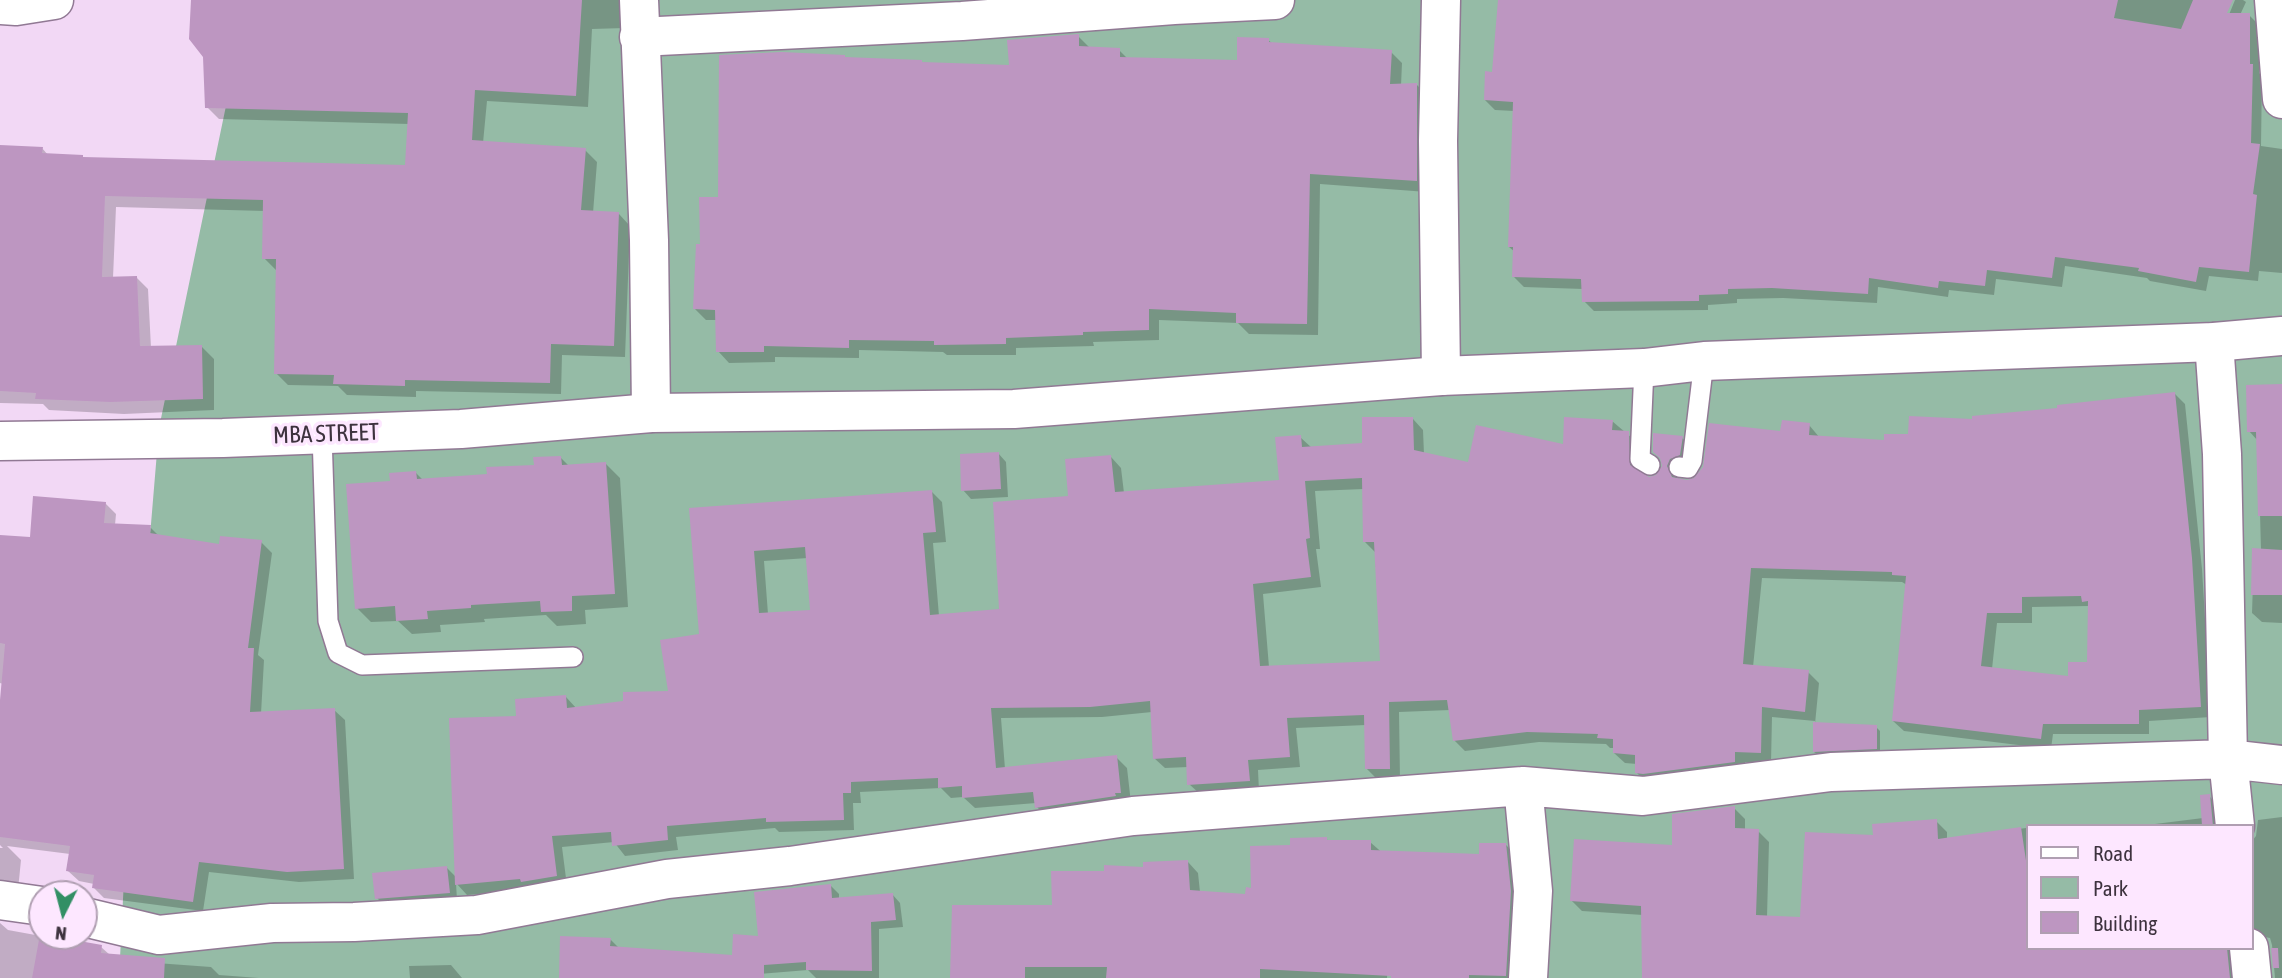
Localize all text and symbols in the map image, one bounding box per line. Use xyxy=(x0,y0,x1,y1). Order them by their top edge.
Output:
street label: MBA STREET xyxy=(272,418,380,450)
legend xyxy=(2026,824,2254,950)
text: Road xyxy=(2093,841,2133,865)
text: Park xyxy=(2093,876,2128,900)
north arrow xyxy=(28,880,98,950)
text: Building xyxy=(2093,911,2157,935)
text: N xyxy=(54,922,68,945)

